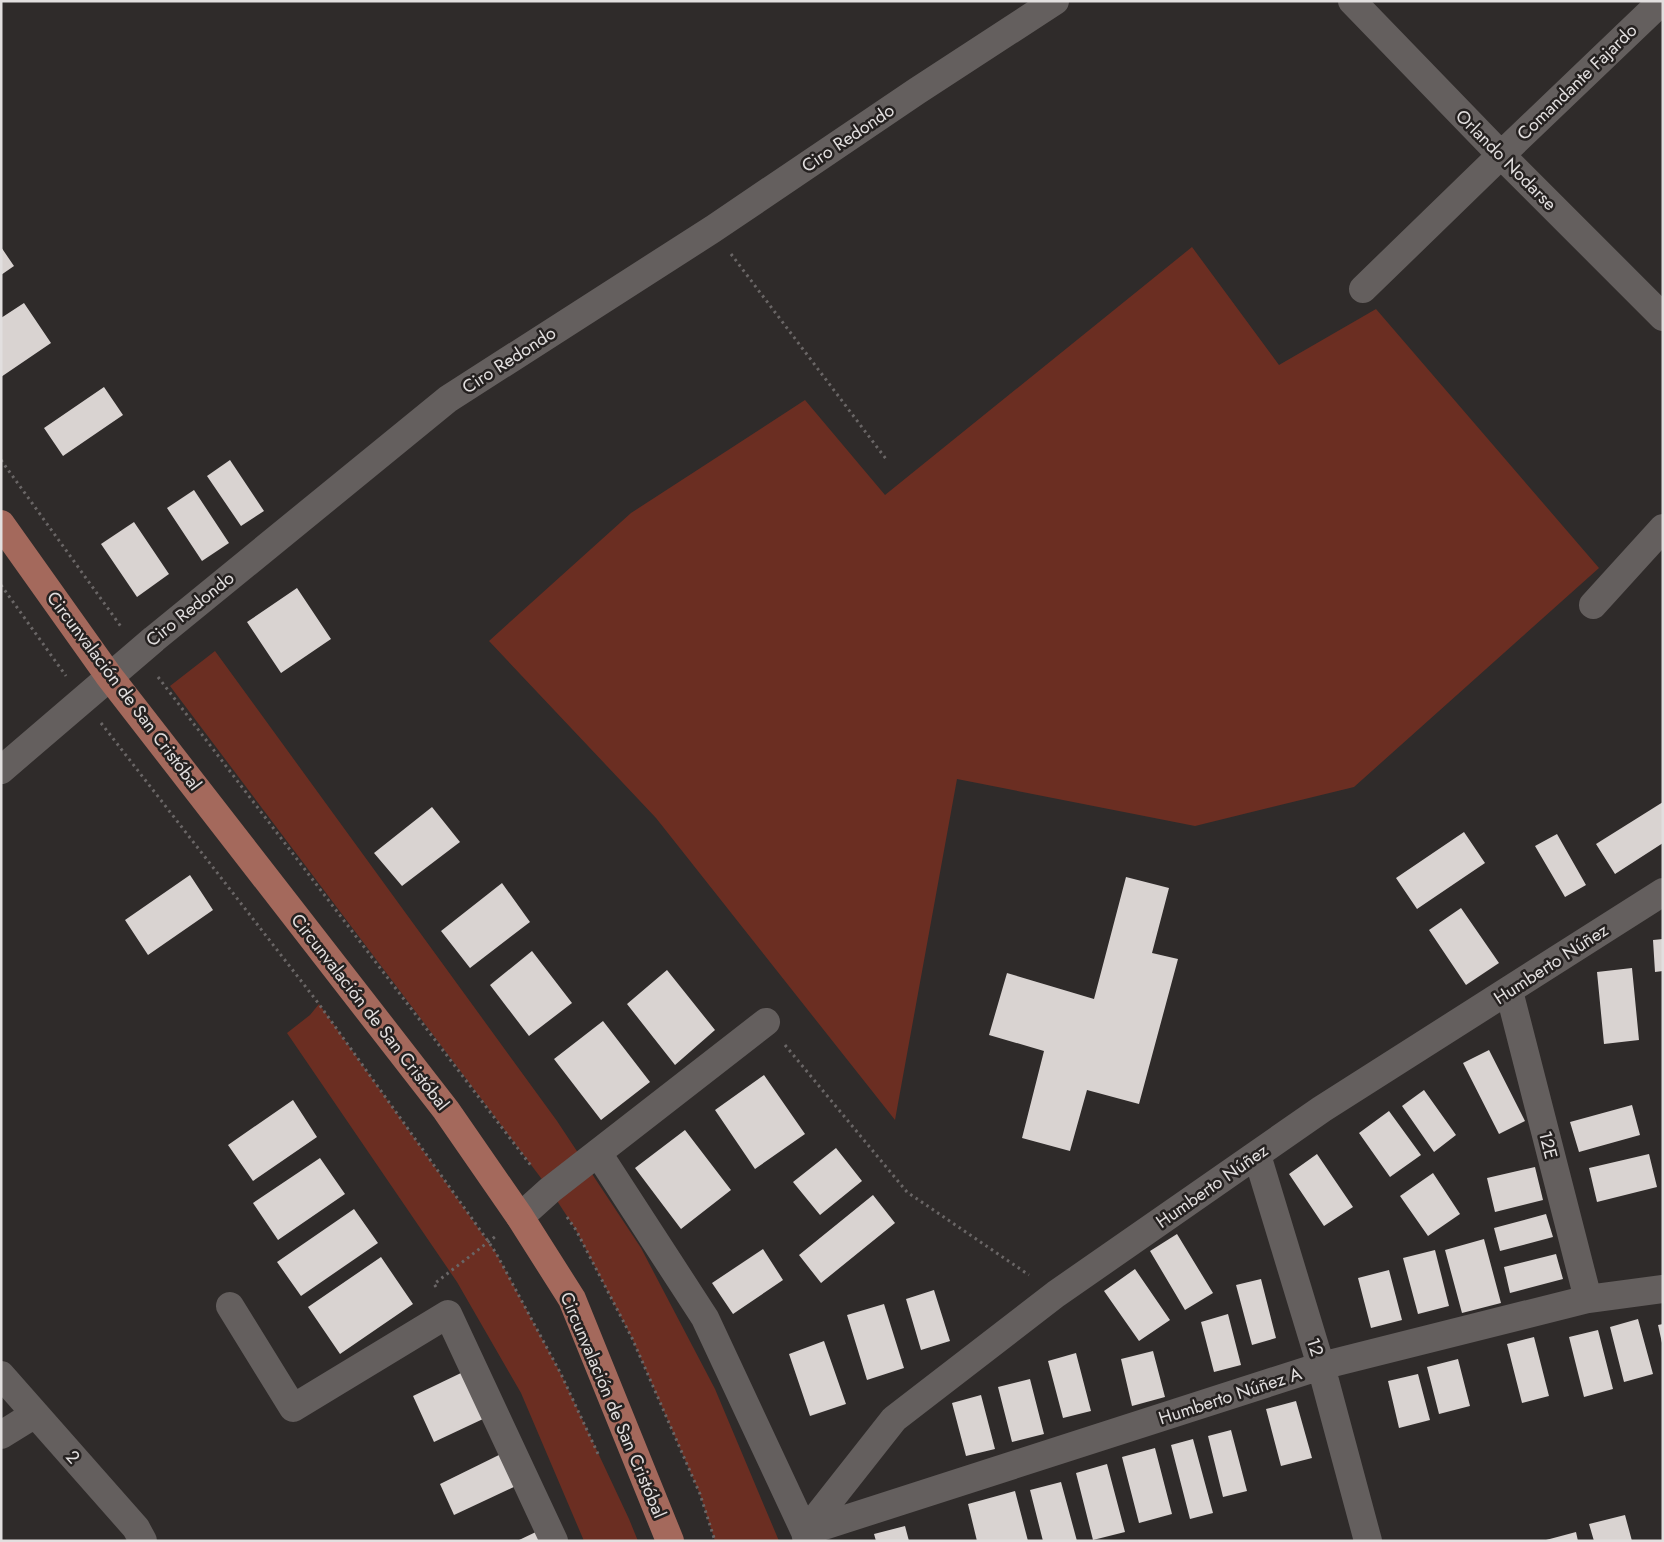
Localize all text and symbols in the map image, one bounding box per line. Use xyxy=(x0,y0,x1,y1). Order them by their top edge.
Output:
street label: Comandante Fajardo xyxy=(1511,18,1643,146)
street label: Ciro Redondo xyxy=(796,97,900,179)
street label: Orlando Nodarse xyxy=(1450,104,1562,216)
street label: Ciro Redondo xyxy=(457,320,561,400)
street label: Ciro Redondo xyxy=(140,565,240,653)
street label: Circunvalación de San Cristóbal xyxy=(40,586,208,796)
street label: Circunvalación de San Cristóbal xyxy=(285,908,455,1116)
street label: Humberto Núñez xyxy=(1489,917,1614,1011)
street label: 12E xyxy=(1532,1128,1564,1162)
street label: Humberto Núñez xyxy=(1151,1137,1274,1234)
street label: Circunvalación de San Cristóbal xyxy=(553,1288,673,1522)
street label: 12 xyxy=(1300,1334,1330,1360)
street label: Humberto Núñez A xyxy=(1155,1361,1305,1431)
street label: 2 xyxy=(60,1444,86,1470)

